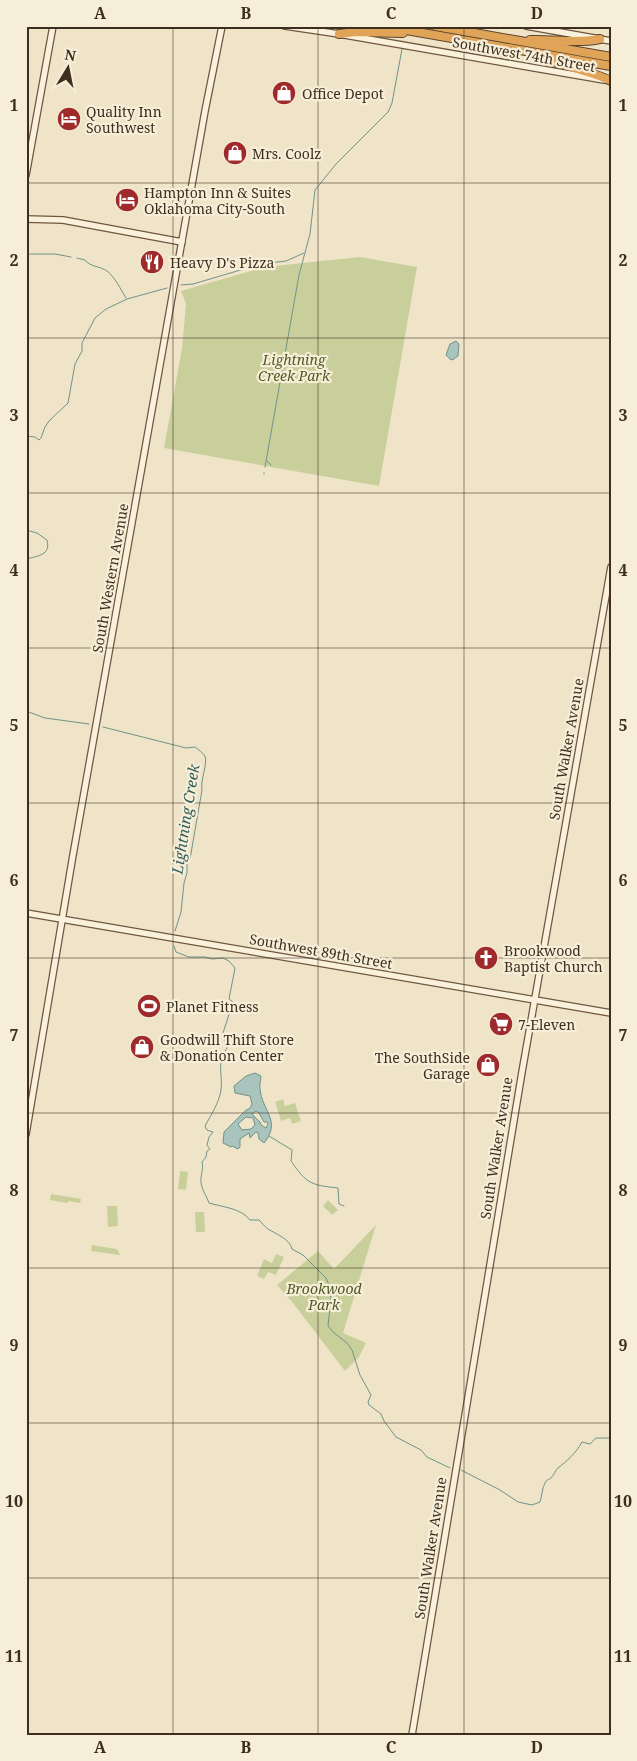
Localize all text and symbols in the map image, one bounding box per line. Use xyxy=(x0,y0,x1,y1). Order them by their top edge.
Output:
text: A xyxy=(94,2,107,24)
text: B xyxy=(241,2,252,24)
text: C xyxy=(386,2,397,24)
text: D xyxy=(531,2,543,24)
street label: Southwest 74th Street xyxy=(451,32,597,76)
north arrow xyxy=(42,42,92,92)
text: N xyxy=(63,44,77,65)
shop icon: Office Depot xyxy=(271,80,297,106)
place label: Office Depot xyxy=(302,84,384,103)
text: 1 xyxy=(9,94,19,116)
text: 1 xyxy=(618,94,628,116)
place label: Quality Inn Southwest xyxy=(86,102,162,137)
hotel icon: Quality Inn Southwest xyxy=(56,106,82,132)
shop icon: Mrs. Coolz xyxy=(222,140,248,166)
place label: Mrs. Coolz xyxy=(252,144,321,163)
place label: Hampton Inn & Suites Oklahoma City-South xyxy=(144,183,291,218)
hotel icon: Hampton Inn & Suites Oklahoma City-South xyxy=(114,187,140,213)
text: 2 xyxy=(9,249,19,271)
restaurant icon: Heavy D's Pizza xyxy=(139,249,165,275)
text: 2 xyxy=(618,249,628,271)
place label: Heavy D's Pizza xyxy=(170,253,275,272)
park label: Lightning Creek Park xyxy=(258,350,331,385)
text: 3 xyxy=(9,404,19,426)
text: 3 xyxy=(618,404,628,426)
street label: South Western Avenue xyxy=(87,502,133,654)
text: 4 xyxy=(9,559,19,581)
text: 4 xyxy=(618,559,628,581)
street label: South Walker Avenue xyxy=(544,677,588,821)
text: 5 xyxy=(9,714,19,736)
text: 5 xyxy=(618,714,628,736)
water label: Lightning Creek xyxy=(166,762,204,876)
text: 6 xyxy=(9,869,19,891)
text: 6 xyxy=(618,869,628,891)
street label: Southwest 89th Street xyxy=(248,929,394,973)
place label: Brookwood Baptist Church xyxy=(504,941,603,976)
church icon: Brookwood Baptist Church xyxy=(473,945,499,971)
sports icon: Planet Fitness xyxy=(136,993,162,1019)
place label: Planet Fitness xyxy=(166,997,259,1016)
supermarket icon: 7-Eleven xyxy=(488,1011,514,1037)
place label: 7-Eleven xyxy=(518,1015,575,1034)
text: 7 xyxy=(9,1024,19,1046)
text: 7 xyxy=(618,1024,628,1046)
place label: Goodwill Thift Store & Donation Center xyxy=(160,1030,294,1065)
shop icon: Goodwill Thift Store & Donation Center xyxy=(129,1034,155,1060)
place label: The SouthSide Garage xyxy=(375,1048,470,1083)
shop icon: The SouthSide Garage xyxy=(475,1052,501,1078)
street label: South Walker Avenue xyxy=(475,1076,517,1220)
text: 8 xyxy=(9,1179,19,1201)
text: 8 xyxy=(618,1179,628,1201)
park label: Brookwood Park xyxy=(285,1279,362,1314)
text: 9 xyxy=(9,1334,19,1356)
text: 9 xyxy=(618,1334,628,1356)
street label: South Walker Avenue xyxy=(409,1476,451,1620)
text: 10 xyxy=(5,1490,23,1512)
text: 10 xyxy=(614,1490,632,1512)
text: 11 xyxy=(5,1645,23,1667)
text: 11 xyxy=(614,1645,632,1667)
text: A xyxy=(94,1736,107,1758)
text: B xyxy=(241,1736,252,1758)
text: C xyxy=(386,1736,397,1758)
text: D xyxy=(531,1736,543,1758)

